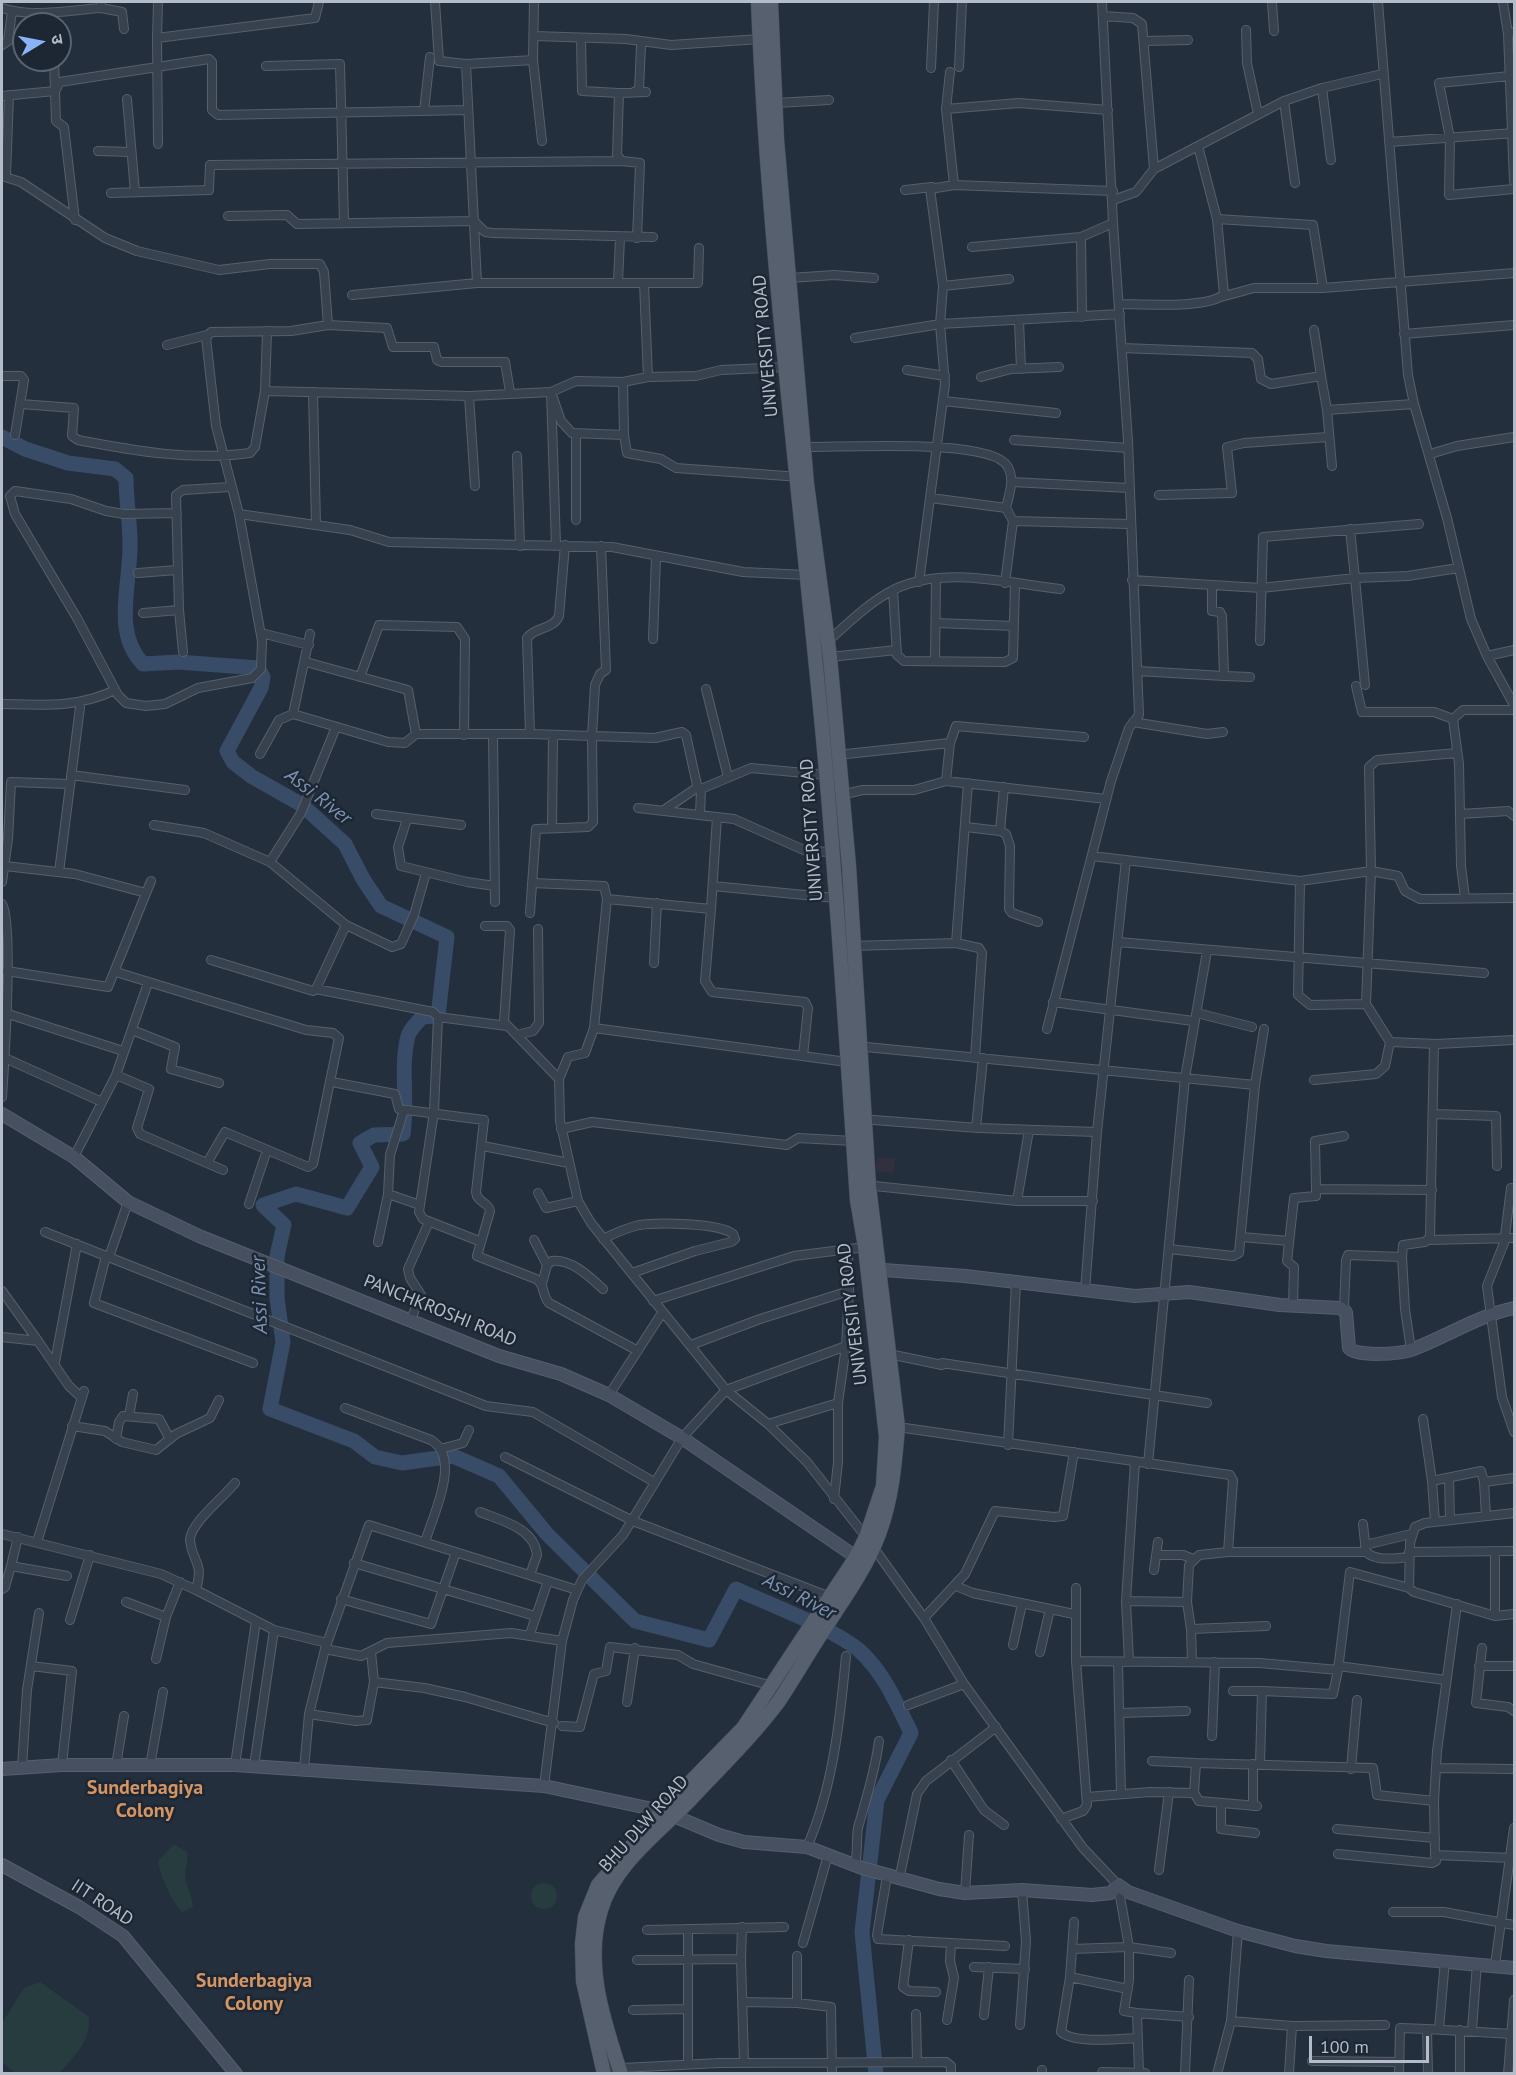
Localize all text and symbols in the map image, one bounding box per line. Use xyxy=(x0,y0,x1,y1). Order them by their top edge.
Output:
north arrow xyxy=(12,12,72,72)
text: उ xyxy=(47,33,68,46)
street label: UNIVERSITY ROAD xyxy=(749,274,783,418)
street label: UNIVERSITY ROAD xyxy=(796,758,828,902)
water label: Assi River xyxy=(280,763,356,831)
street label: UNIVERSITY ROAD xyxy=(834,1242,872,1386)
water label: Assi River xyxy=(247,1256,273,1334)
street label: PANCHKROSHI ROAD xyxy=(360,1270,520,1352)
water label: Assi River xyxy=(759,1569,839,1625)
street label: BHU DLW ROAD xyxy=(595,1771,693,1877)
district label: Sunderbagiya Colony xyxy=(87,1776,203,1823)
street label: IIT ROAD xyxy=(67,1875,137,1931)
district label: Sunderbagiya Colony xyxy=(196,1969,312,2016)
scale bar xyxy=(1312,2024,1432,2062)
text: 100 m xyxy=(1320,2035,1369,2058)

